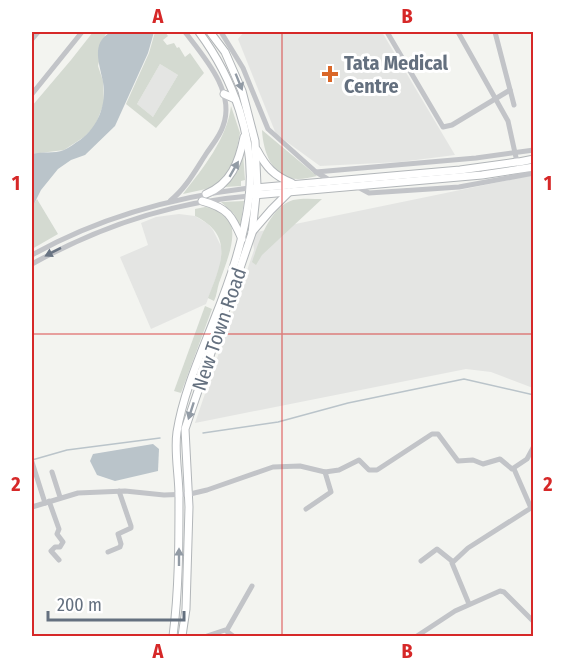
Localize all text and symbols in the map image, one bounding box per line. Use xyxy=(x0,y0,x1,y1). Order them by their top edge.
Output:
text: A xyxy=(152,4,165,28)
text: B xyxy=(401,4,413,28)
place label: Tata Medical Centre xyxy=(344,51,449,98)
marker: Tata Medical Centre xyxy=(321,65,339,83)
one-way arrow xyxy=(234,74,244,92)
one-way arrow xyxy=(228,161,239,177)
text: 1 xyxy=(12,171,20,195)
text: 1 xyxy=(544,171,552,195)
one-way arrow xyxy=(45,247,62,257)
street label: New Town Road xyxy=(187,264,251,394)
one-way arrow xyxy=(186,402,195,420)
text: 2 xyxy=(10,472,21,496)
text: 2 xyxy=(542,472,553,496)
one-way arrow xyxy=(174,548,184,567)
scale bar xyxy=(48,584,184,622)
text: 200 m xyxy=(57,594,102,616)
text: A xyxy=(152,639,165,663)
text: B xyxy=(401,639,413,663)

